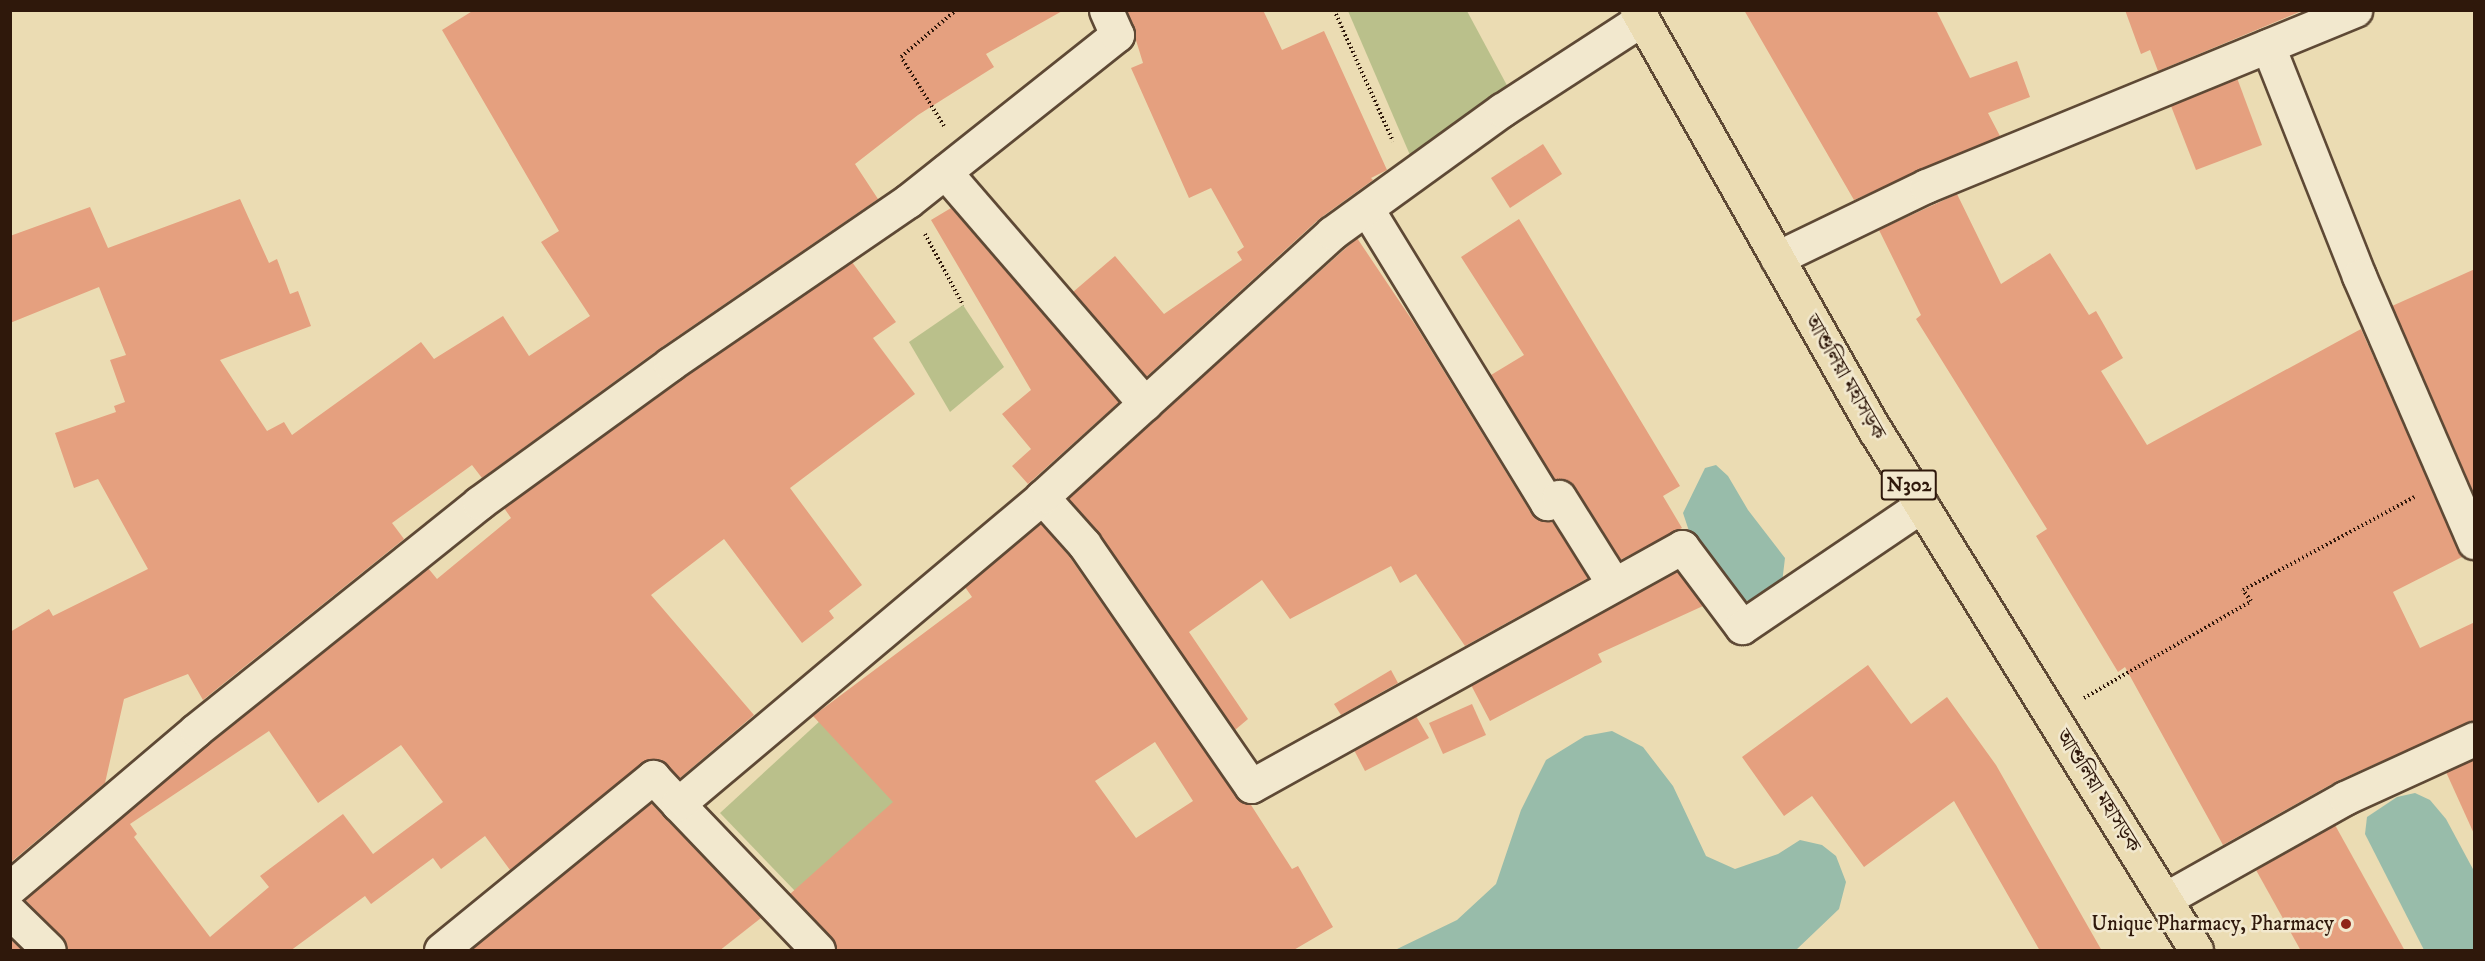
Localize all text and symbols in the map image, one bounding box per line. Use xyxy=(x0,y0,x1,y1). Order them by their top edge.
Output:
street label: আশুলিয়া মহাসড়ক xyxy=(1799,310,1891,444)
road number: N302 xyxy=(1880,468,1938,502)
street label: আশুলিয়া মহাসড়ক xyxy=(2050,725,2146,857)
place label: Unique Pharmacy, Pharmacy xyxy=(2091,911,2334,937)
marker: Unique Pharmacy, Pharmacy xyxy=(2339,917,2353,931)

